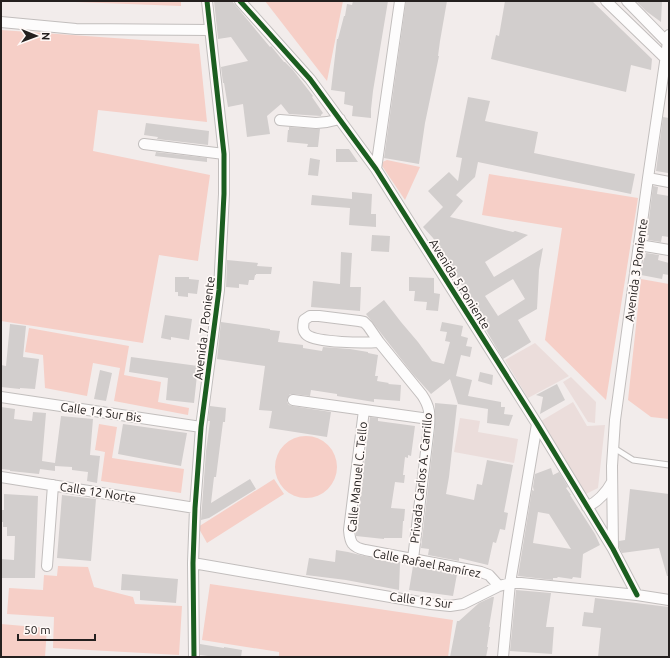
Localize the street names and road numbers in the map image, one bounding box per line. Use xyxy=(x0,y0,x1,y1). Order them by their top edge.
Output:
street label: Avenida 3 Poniente xyxy=(622,218,650,322)
street label: Avenida 5 Poniente xyxy=(427,236,493,332)
street label: Avenida 7 Poniente xyxy=(191,276,217,380)
street label: Calle 14 Sur Bis xyxy=(60,400,142,424)
street label: Privada Carlos A. Carrillo xyxy=(408,412,434,544)
street label: Calle Manuel C. Tello xyxy=(345,421,369,533)
street label: Calle 12 Norte xyxy=(59,480,137,504)
street label: Calle Rafael Ramírez xyxy=(372,546,483,580)
street label: Calle 12 Sur xyxy=(389,590,454,610)

